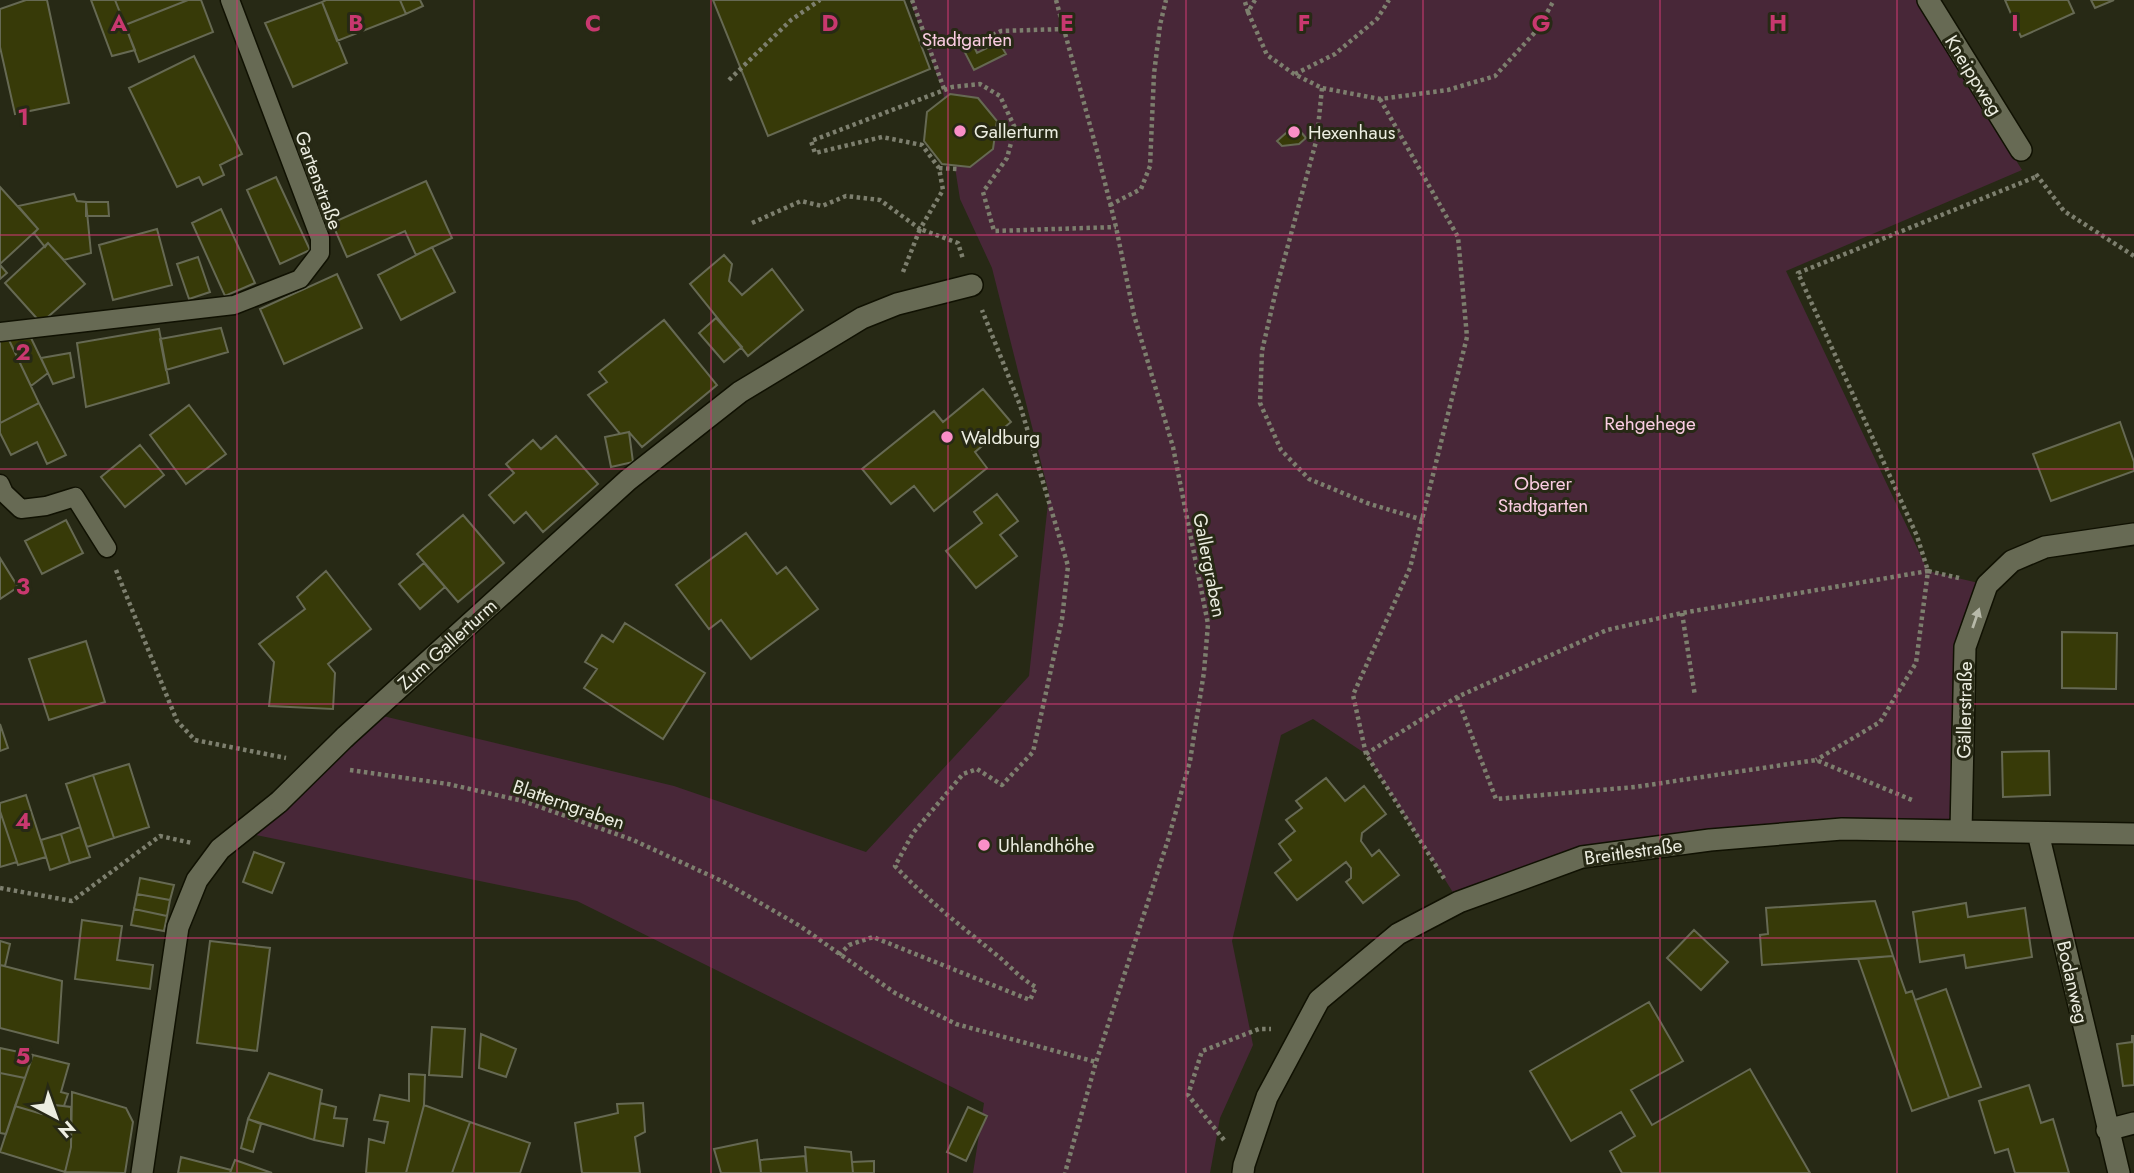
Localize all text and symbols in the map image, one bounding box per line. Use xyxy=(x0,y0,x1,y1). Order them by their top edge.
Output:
text: A xyxy=(110,6,128,40)
text: B xyxy=(348,6,364,40)
text: C xyxy=(585,6,601,40)
text: D xyxy=(822,6,839,40)
text: E xyxy=(1060,6,1074,40)
text: F xyxy=(1298,6,1310,40)
text: G xyxy=(1532,6,1550,40)
text: H xyxy=(1769,6,1787,40)
text: I xyxy=(2011,6,2019,40)
park label: Stadtgarten xyxy=(922,26,1012,53)
street label: Kneippweg xyxy=(1938,30,2009,121)
text: 1 xyxy=(17,100,29,134)
place label: Gallerturm xyxy=(974,118,1059,145)
place label: Hexenhaus xyxy=(1308,119,1396,146)
marker: Gallerturm xyxy=(952,123,968,139)
marker: Hexenhaus xyxy=(1286,124,1302,140)
street label: Gartenstraße xyxy=(288,127,349,233)
text: 2 xyxy=(15,335,31,369)
park label: Rehgehege xyxy=(1604,410,1696,437)
place label: Waldburg xyxy=(961,424,1040,451)
marker: Waldburg xyxy=(939,429,955,445)
park label: Oberer Stadtgarten xyxy=(1498,470,1588,519)
street label: Gallergraben xyxy=(1186,511,1233,620)
text: 3 xyxy=(16,569,30,603)
street label: Zum Gallerturm xyxy=(392,592,503,696)
one-way arrow xyxy=(1970,607,1981,628)
street label: Gällerstraße xyxy=(1950,661,1979,759)
street label: Blatterngraben xyxy=(509,773,628,836)
text: 4 xyxy=(15,804,31,838)
street label: Breitlestraße xyxy=(1582,831,1684,872)
place label: Uhlandhöhe xyxy=(998,832,1095,859)
marker: Uhlandhöhe xyxy=(976,837,992,853)
street label: Bodanweg xyxy=(2050,938,2095,1026)
text: 5 xyxy=(16,1039,30,1073)
north arrow xyxy=(21,1082,91,1152)
text: N xyxy=(52,1114,81,1145)

